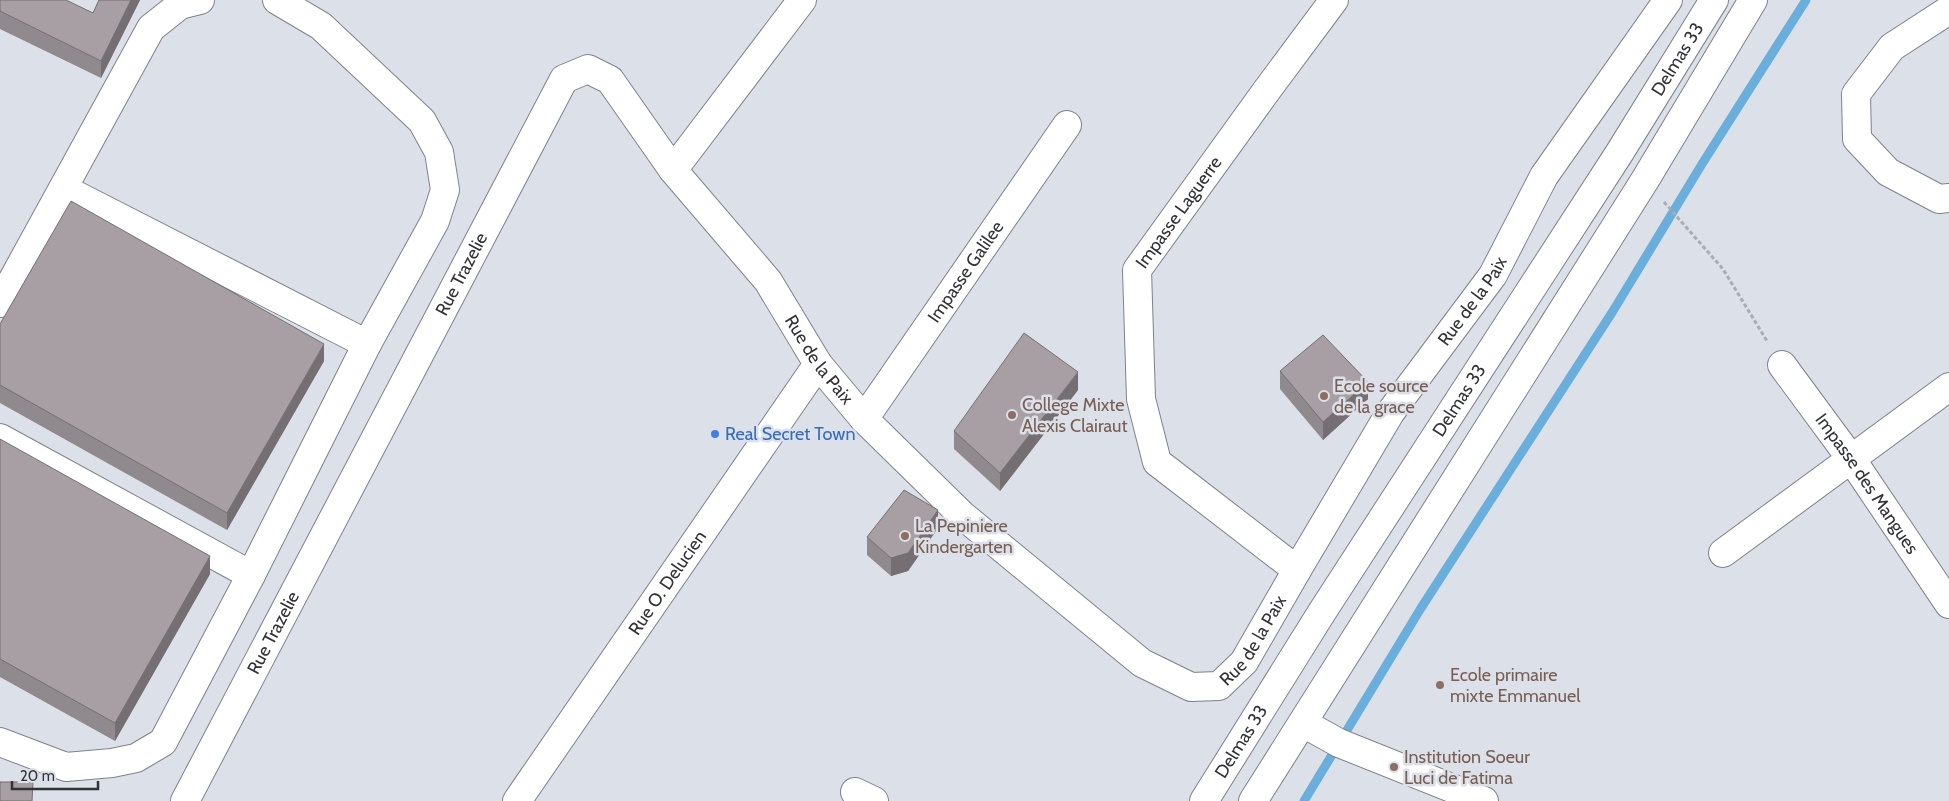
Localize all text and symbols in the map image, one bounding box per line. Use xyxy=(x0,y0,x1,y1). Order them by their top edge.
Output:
street label: Delmas 33 xyxy=(1646,19,1708,100)
street label: Impasse Laguerre xyxy=(1131,152,1226,273)
street label: Impasse Galilee xyxy=(923,217,1008,327)
street label: Rue Trazelie xyxy=(431,229,492,319)
street label: Rue de la Paix xyxy=(1433,252,1512,350)
street label: Rue de la Paix xyxy=(780,311,858,409)
street label: Delmas 33 xyxy=(1428,360,1491,441)
place label: Ecole source de la grace xyxy=(1334,375,1429,418)
marker: Ecole source de la grace xyxy=(1318,390,1330,402)
place label: College Mixte Alexis Clairaut xyxy=(1022,394,1128,437)
marker: College Mixte Alexis Clairaut xyxy=(1006,409,1018,421)
street label: Impasse des Mangues xyxy=(1810,409,1923,558)
place label: Real Secret Town xyxy=(725,423,855,445)
marker: Real Secret Town xyxy=(709,428,721,440)
place label: La Pepiniere Kindergarten xyxy=(915,515,1013,558)
street label: Rue O. Delucien xyxy=(624,526,711,639)
marker: La Pepiniere Kindergarten xyxy=(899,530,911,542)
street label: Rue Trazelie xyxy=(243,588,304,678)
street label: Rue de la Paix xyxy=(1215,591,1291,690)
place label: Ecole primaire mixte Emmanuel xyxy=(1450,664,1581,707)
marker: Ecole primaire mixte Emmanuel xyxy=(1434,679,1446,691)
street label: Delmas 33 xyxy=(1210,701,1272,782)
place label: Institution Soeur Luci de Fatima xyxy=(1404,746,1530,789)
scale bar xyxy=(12,758,99,790)
marker: Institution Soeur Luci de Fatima xyxy=(1388,761,1400,773)
text: 20 m xyxy=(20,767,55,785)

